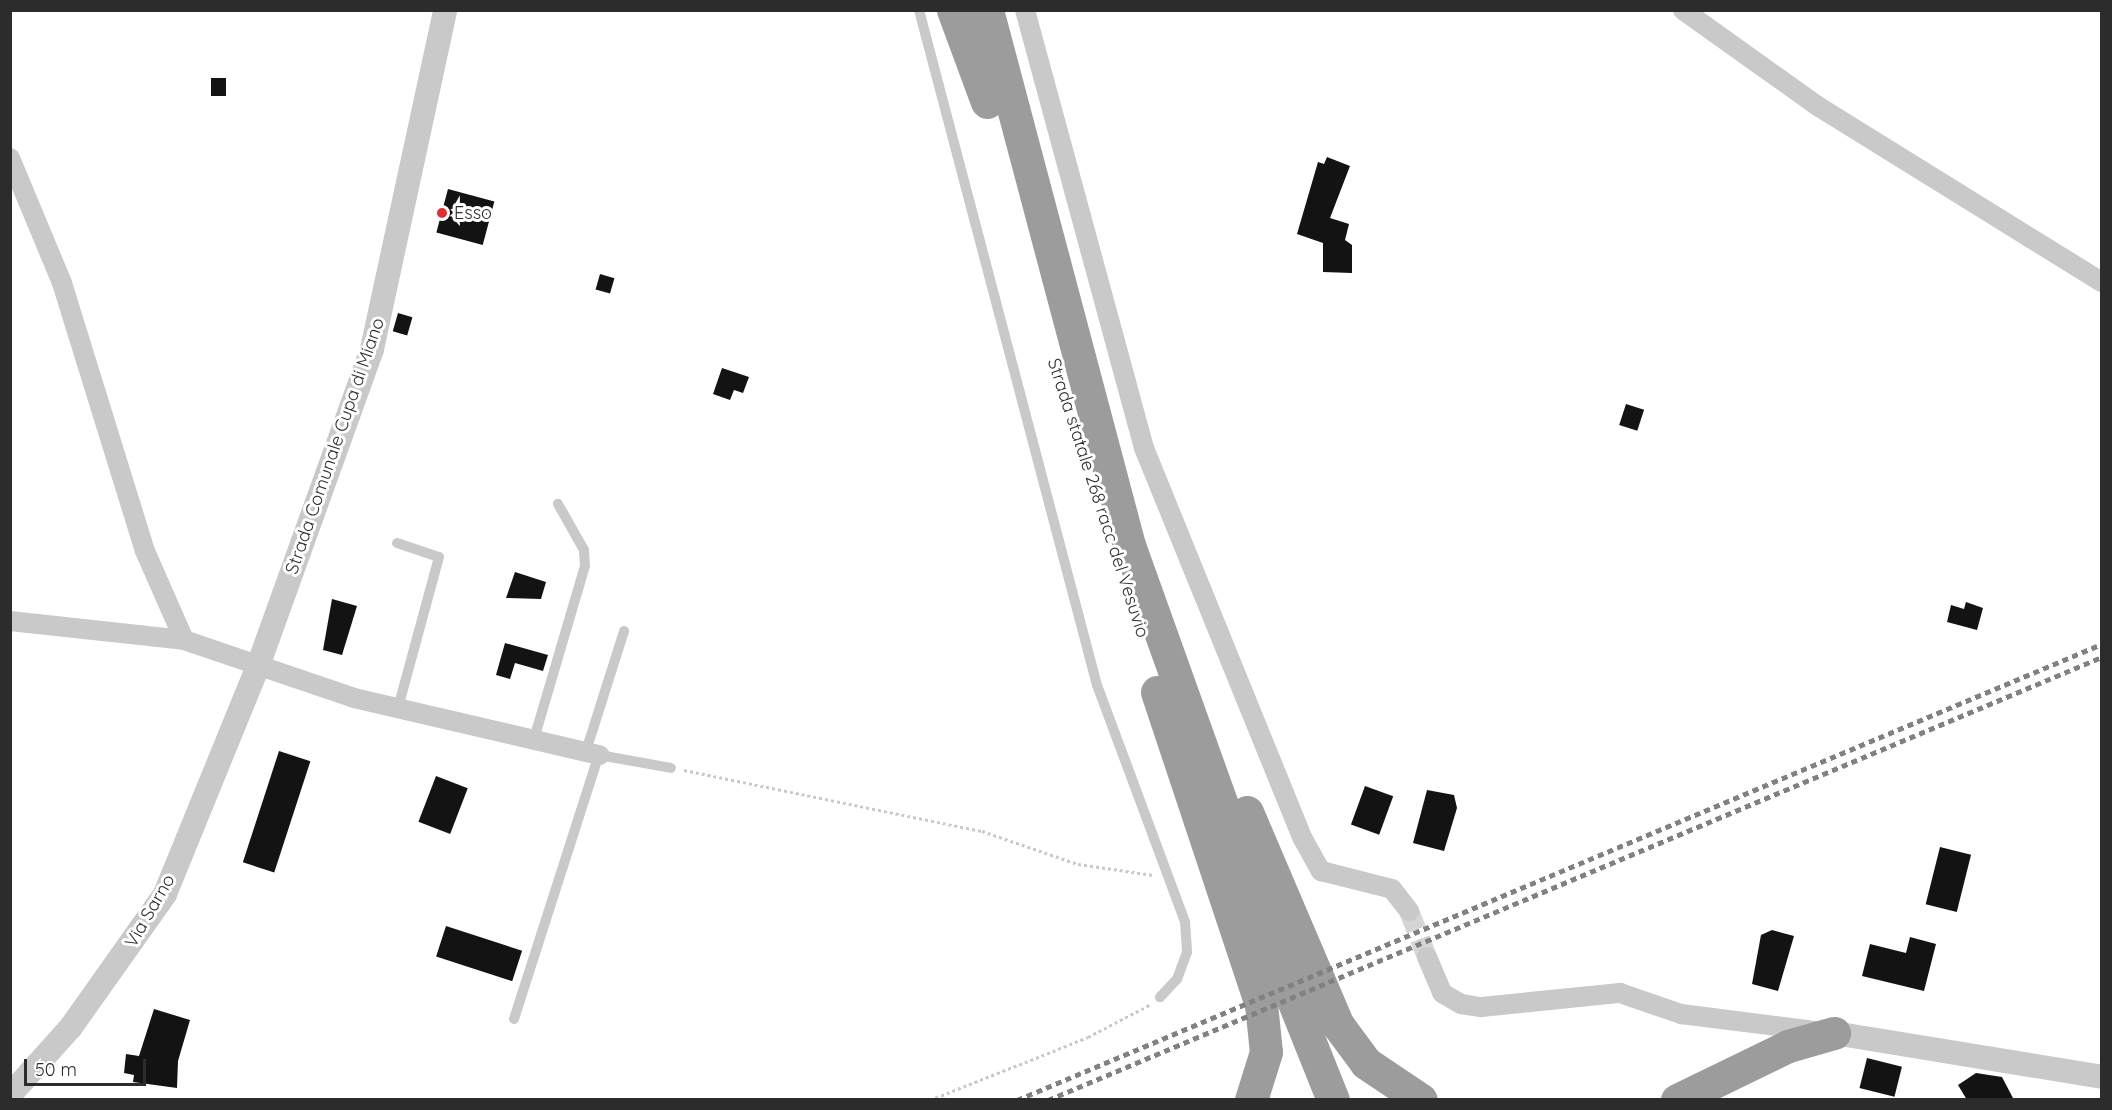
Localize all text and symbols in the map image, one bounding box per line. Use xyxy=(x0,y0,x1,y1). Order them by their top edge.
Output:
place label: Esso xyxy=(454,202,492,224)
marker: Esso xyxy=(435,206,449,220)
street label: Strada Comunale Cupa di Miano xyxy=(281,315,389,577)
street label: Strada statale 268 racc del Vesuvio xyxy=(1043,356,1153,640)
street label: Via Sarno xyxy=(120,871,180,951)
scale bar xyxy=(27,1047,148,1085)
text: 50 m xyxy=(35,1058,77,1081)

